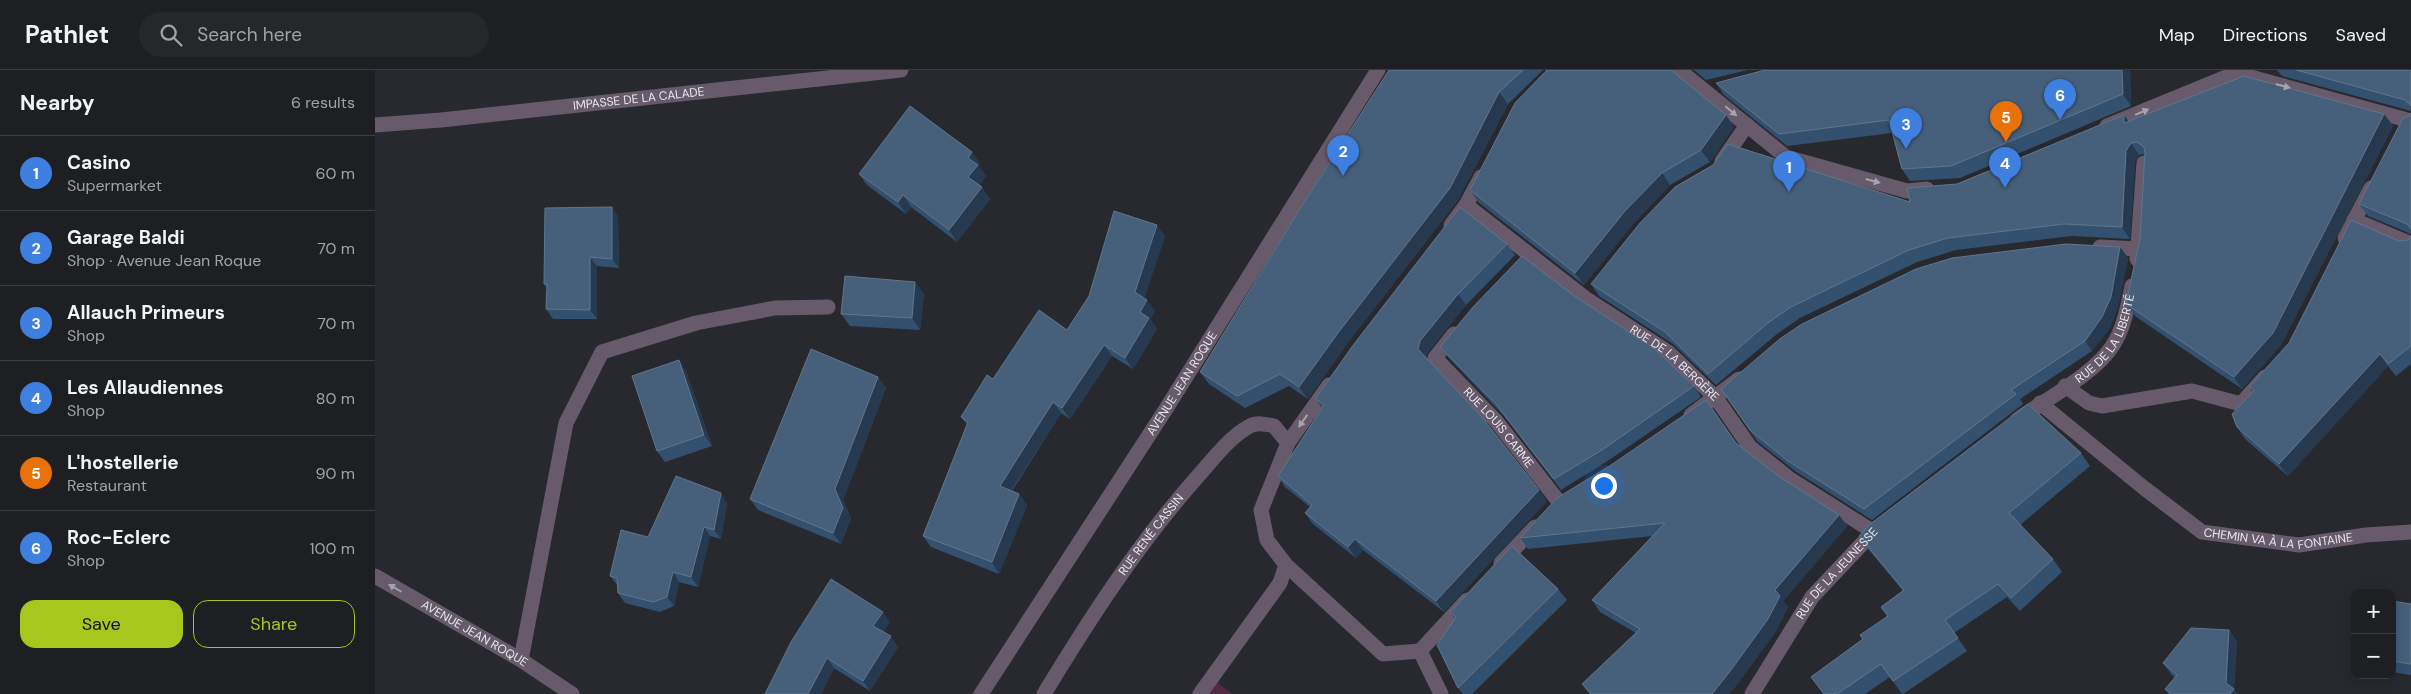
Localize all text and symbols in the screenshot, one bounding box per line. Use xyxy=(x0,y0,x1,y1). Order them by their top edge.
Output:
search box xyxy=(139,12,489,57)
text: Pathlet xyxy=(25,19,109,50)
icon: search xyxy=(157,21,185,49)
text: Search here xyxy=(197,22,302,47)
text: Map xyxy=(2159,23,2195,47)
text: Directions xyxy=(2223,23,2308,47)
text: Saved xyxy=(2336,23,2386,47)
pin: 6 xyxy=(2044,79,2076,120)
one-way arrow xyxy=(2275,82,2290,90)
street label: IMPASSE DE LA CALADE xyxy=(572,83,705,114)
text: Nearby xyxy=(20,89,94,117)
text: 6 results xyxy=(291,92,355,113)
pin: 5 xyxy=(1990,101,2022,142)
one-way arrow xyxy=(1724,106,1737,117)
one-way arrow xyxy=(2135,107,2149,115)
pin: 3 xyxy=(1890,108,1922,149)
pin: 2 xyxy=(1327,135,1359,176)
pin: 4 xyxy=(1989,147,2021,188)
text: Casino xyxy=(67,150,131,175)
pin: 1 xyxy=(1773,151,1805,192)
text: 1 xyxy=(33,163,39,184)
text: 60 m xyxy=(315,163,355,184)
text: Supermarket xyxy=(67,175,162,196)
one-way arrow xyxy=(1866,178,1881,186)
text: Garage Baldi xyxy=(67,225,185,250)
text: 2 xyxy=(31,238,41,259)
text: 70 m xyxy=(317,238,355,259)
text: Shop · Avenue Jean Roque xyxy=(67,250,261,271)
street label: RUE DE LA LIBERTÉ xyxy=(2072,292,2138,387)
text: Allauch Primeurs xyxy=(67,300,225,325)
text: 3 xyxy=(31,313,41,334)
text: 70 m xyxy=(317,313,355,334)
street label: RUE DE LA BERGÈRE xyxy=(1627,321,1723,405)
text: Shop xyxy=(67,325,105,346)
street label: AVENUE JEAN ROQUE xyxy=(1143,328,1221,438)
text: Les Allaudiennes xyxy=(67,375,224,400)
street label: RUE LOUIS CARME xyxy=(1460,384,1538,471)
text: 4 xyxy=(31,388,41,409)
text: 80 m xyxy=(316,388,355,409)
text: Shop xyxy=(67,400,105,421)
one-way arrow xyxy=(1298,414,1308,428)
text: L'hostellerie xyxy=(67,450,179,475)
text: 5 xyxy=(31,463,41,484)
text: 90 m xyxy=(315,463,355,484)
your location xyxy=(1591,473,1617,499)
text: Restaurant xyxy=(67,475,147,496)
street label: RUE RENÉ CASSIN xyxy=(1115,491,1187,579)
street label: RUE DE LA JEUNESSE xyxy=(1792,524,1881,622)
street label: CHEMIN VA À LA FONTAINE xyxy=(2203,524,2354,553)
text: Roc-Eclerc xyxy=(67,525,171,550)
text: 6 xyxy=(31,538,41,559)
text: 100 m xyxy=(310,538,355,559)
text: Shop xyxy=(67,550,105,571)
one-way arrow xyxy=(388,584,403,592)
map controls xyxy=(2351,589,2396,679)
button: + xyxy=(2351,589,2396,634)
street label: AVENUE JEAN ROQUE xyxy=(418,596,531,671)
button: Save xyxy=(20,600,183,648)
button: Share xyxy=(193,600,355,648)
button: − xyxy=(2351,634,2396,679)

